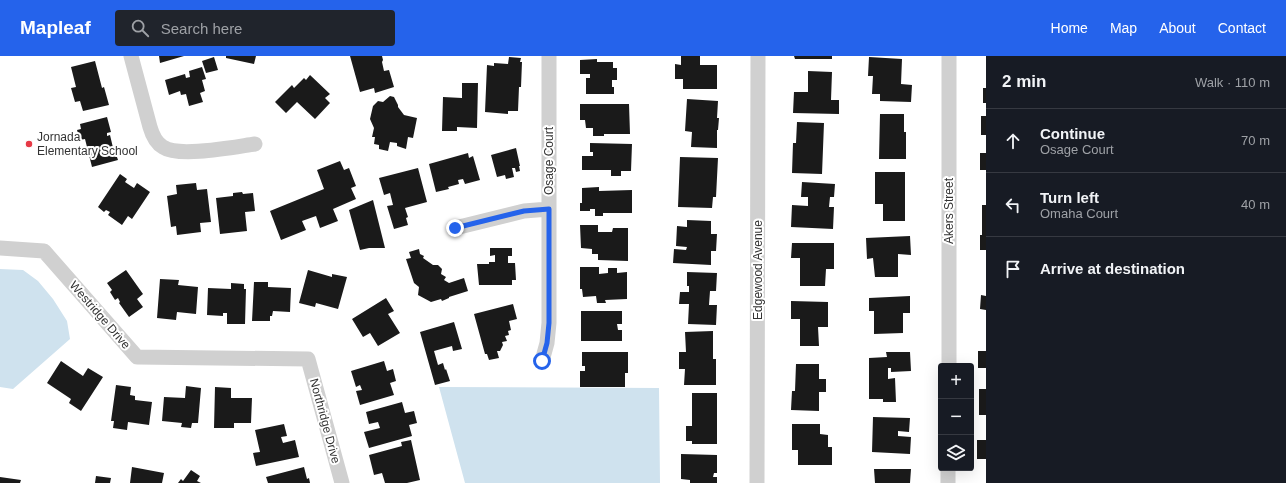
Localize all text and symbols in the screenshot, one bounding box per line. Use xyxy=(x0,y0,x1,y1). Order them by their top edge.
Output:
search box xyxy=(115,10,395,46)
text: Mapleaf xyxy=(20,17,91,38)
icon: search xyxy=(129,17,151,39)
text: Search here xyxy=(161,20,242,37)
text: Home xyxy=(1051,20,1088,36)
text: Map xyxy=(1110,20,1137,36)
text: About xyxy=(1159,20,1196,36)
text: Contact xyxy=(1218,20,1266,36)
text: 2 min xyxy=(1002,72,1046,91)
text: Walk · 110 m xyxy=(1195,75,1270,90)
text: Continue xyxy=(1040,125,1105,142)
street label: Osage Court xyxy=(542,126,556,195)
place label: Jornada Elementary School xyxy=(37,130,138,158)
icon: ahead xyxy=(1002,130,1024,152)
text: 70 m xyxy=(1241,133,1270,148)
marker: Jornada Elementary School xyxy=(24,139,34,149)
text: Osage Court xyxy=(1040,142,1114,157)
street label: Akers Street xyxy=(942,177,956,244)
text: Turn left xyxy=(1040,189,1099,206)
icon: left xyxy=(1002,194,1024,216)
text: 40 m xyxy=(1241,197,1270,212)
text: Omaha Court xyxy=(1040,206,1118,221)
route end xyxy=(446,219,464,237)
street label: Edgewood Avenue xyxy=(751,220,765,320)
icon: arrive xyxy=(1002,258,1024,280)
text: Arrive at destination xyxy=(1040,260,1185,277)
street label: Westridge Drive xyxy=(67,278,133,352)
route start xyxy=(533,352,551,370)
map controls xyxy=(938,363,974,471)
button: + xyxy=(938,363,974,399)
street label: Northridge Drive xyxy=(307,377,343,465)
button: − xyxy=(938,399,974,435)
button: layers xyxy=(938,435,974,471)

